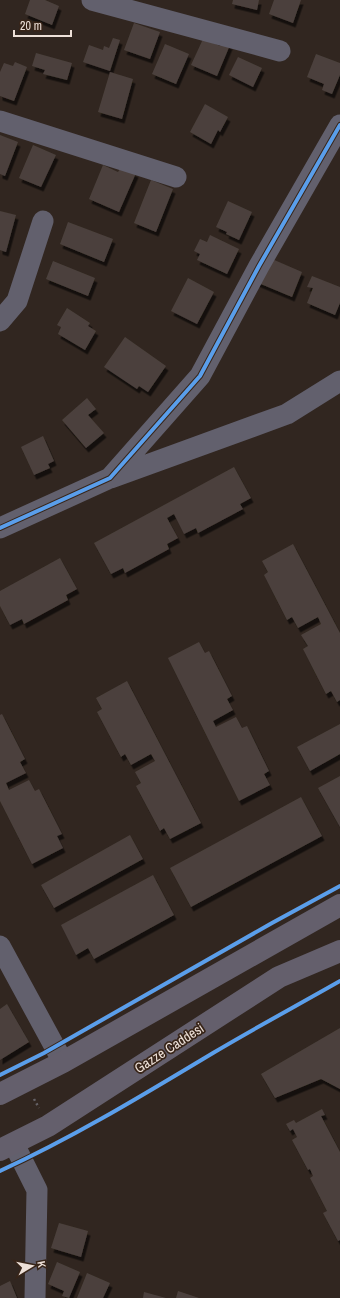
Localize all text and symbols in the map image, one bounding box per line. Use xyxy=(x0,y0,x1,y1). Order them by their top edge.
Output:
scale bar xyxy=(14,12,71,38)
text: 20 m xyxy=(20,18,42,34)
street label: Gazze Caddesi xyxy=(131,1019,207,1077)
north arrow xyxy=(12,1246,52,1286)
text: K xyxy=(34,1260,49,1269)

